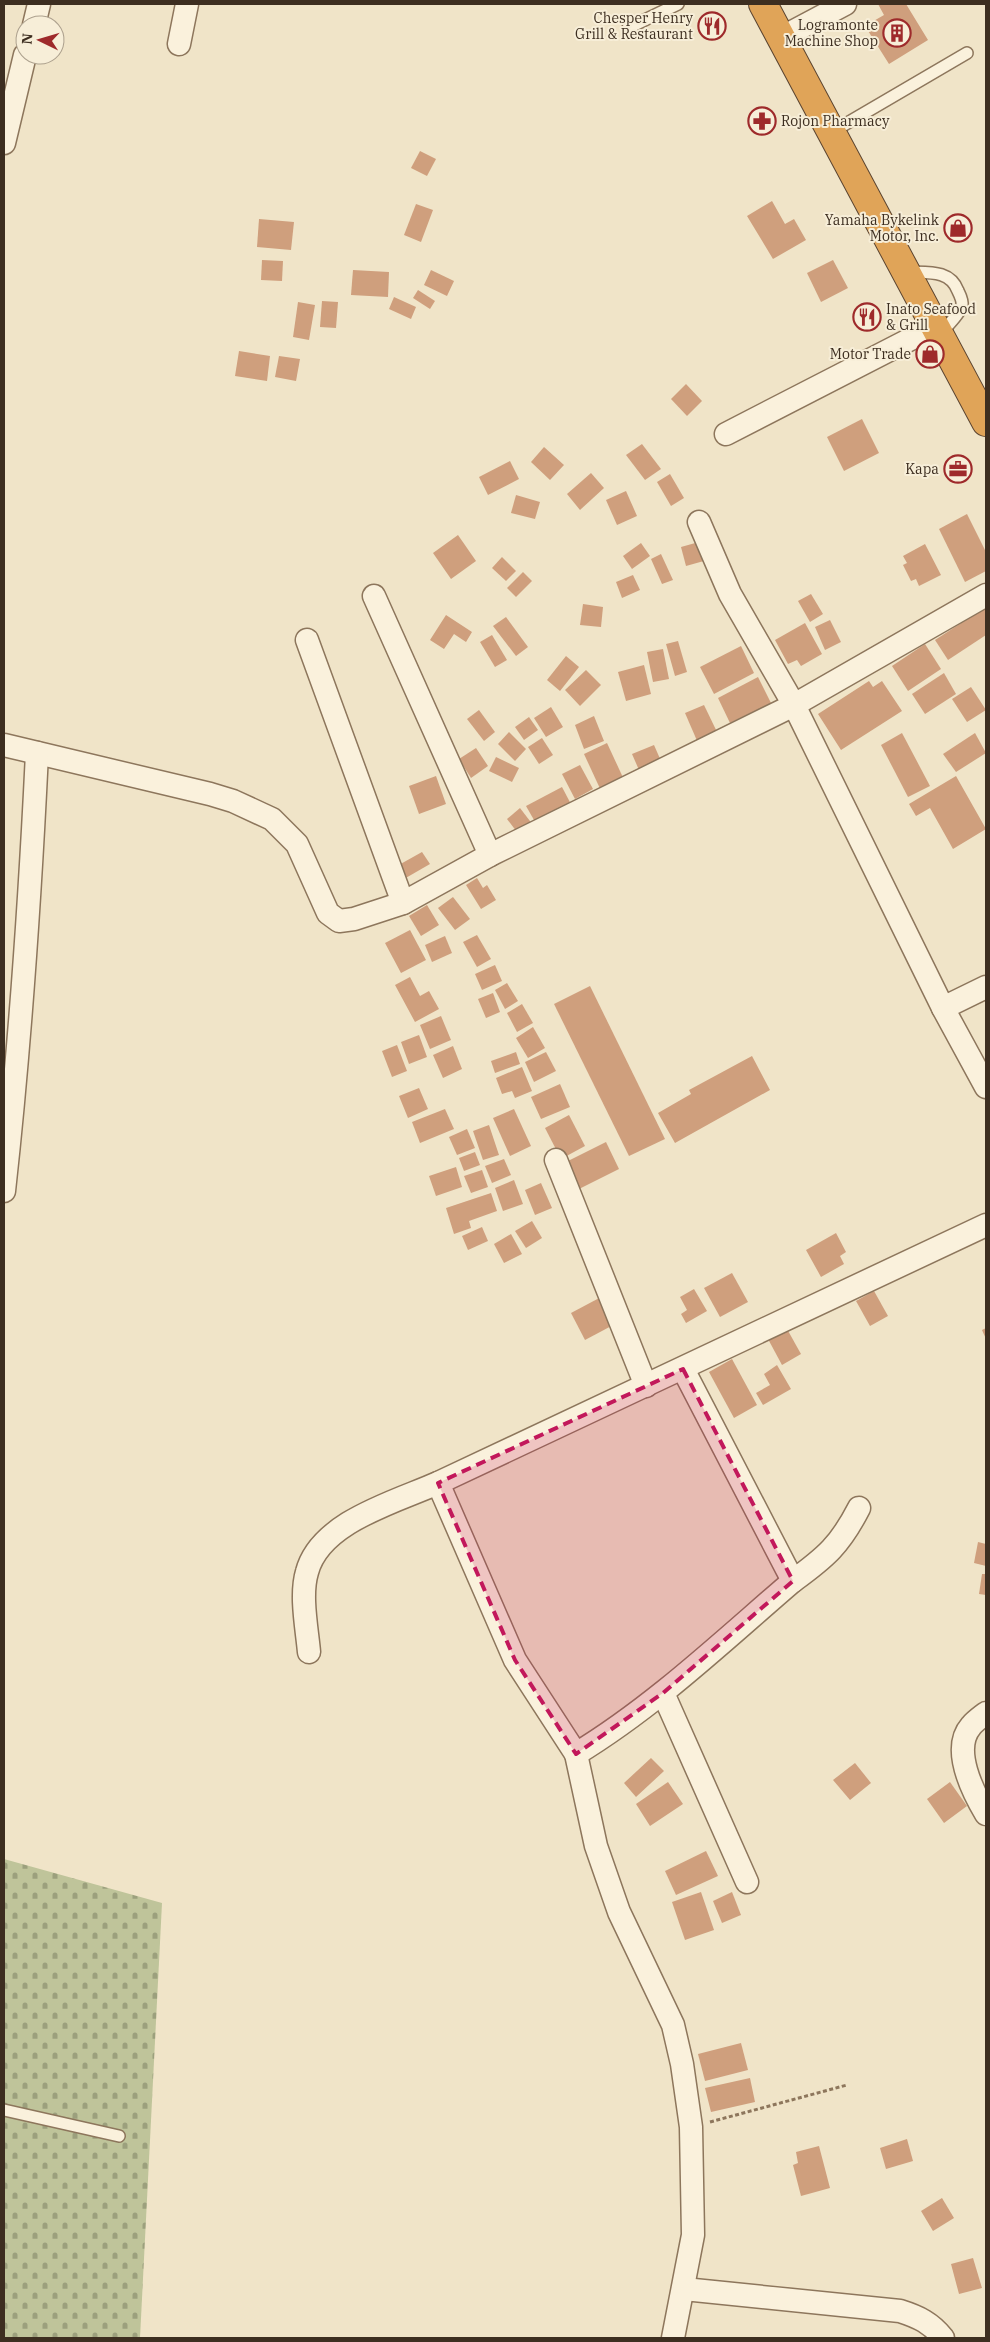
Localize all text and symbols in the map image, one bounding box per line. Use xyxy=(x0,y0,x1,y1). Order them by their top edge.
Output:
place label: Chesper Henry Grill & Restaurant xyxy=(575,9,694,43)
restaurant icon: Chesper Henry Grill & Restaurant xyxy=(697,11,727,41)
north arrow xyxy=(15,15,65,65)
place label: Logramonte Machine Shop xyxy=(785,16,878,50)
building icon: Logramonte Machine Shop xyxy=(882,18,912,48)
text: N xyxy=(18,33,36,45)
pharmacy icon: Rojon Pharmacy xyxy=(747,106,777,136)
place label: Rojon Pharmacy xyxy=(781,112,890,130)
place label: Yamaha Bykelink Motor, Inc. xyxy=(825,211,940,245)
shop icon: Yamaha Bykelink Motor, Inc. xyxy=(943,213,973,243)
place label: Inato Seafood & Grill xyxy=(886,300,977,334)
restaurant icon: Inato Seafood & Grill xyxy=(852,302,882,332)
shop icon: Motor Trade xyxy=(915,339,945,369)
place label: Motor Trade xyxy=(830,345,911,363)
office icon: Kapa xyxy=(943,454,973,484)
place label: Kapa xyxy=(905,460,939,478)

